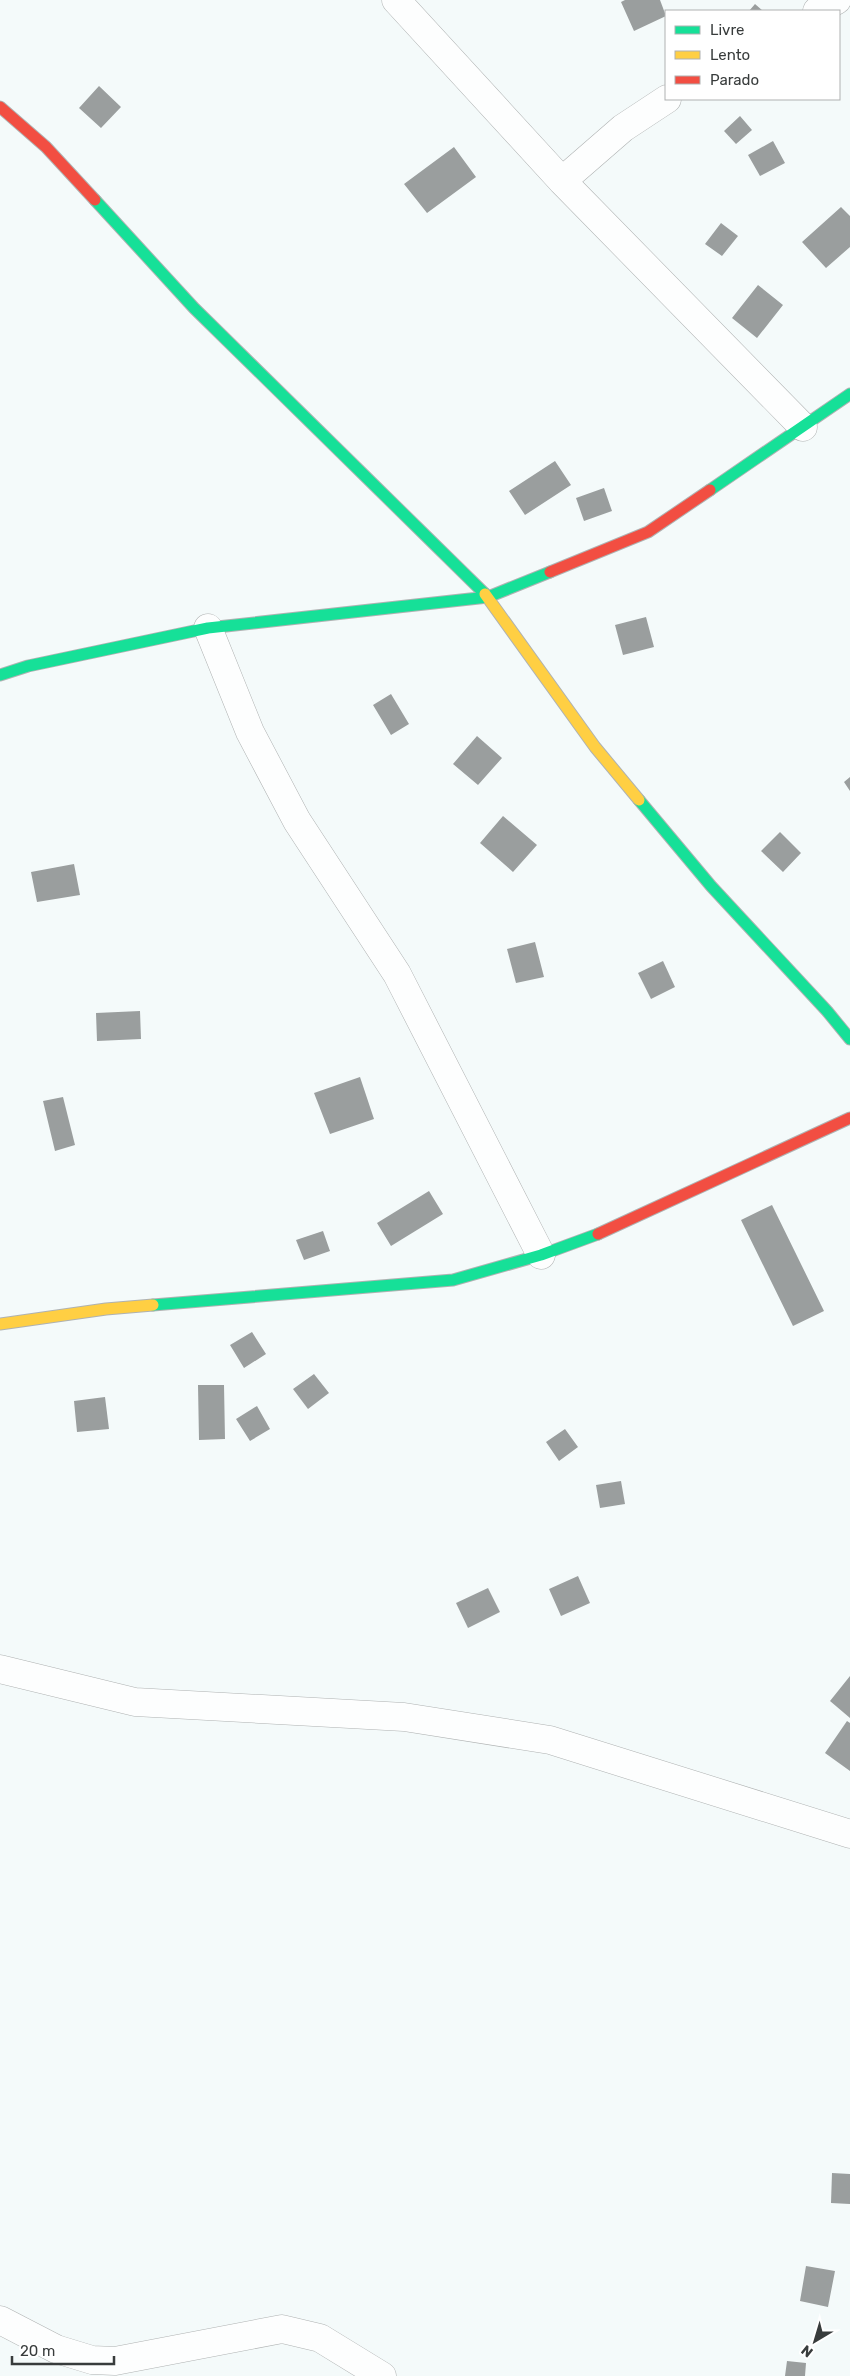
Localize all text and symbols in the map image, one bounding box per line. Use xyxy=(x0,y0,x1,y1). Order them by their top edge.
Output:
legend xyxy=(665,10,840,100)
text: Livre xyxy=(710,21,744,39)
text: Lento xyxy=(710,46,750,64)
text: Parado xyxy=(710,71,759,89)
north arrow xyxy=(790,2316,840,2366)
scale bar xyxy=(12,2334,115,2366)
text: N xyxy=(798,2341,817,2361)
text: 20 m xyxy=(20,2342,55,2360)

